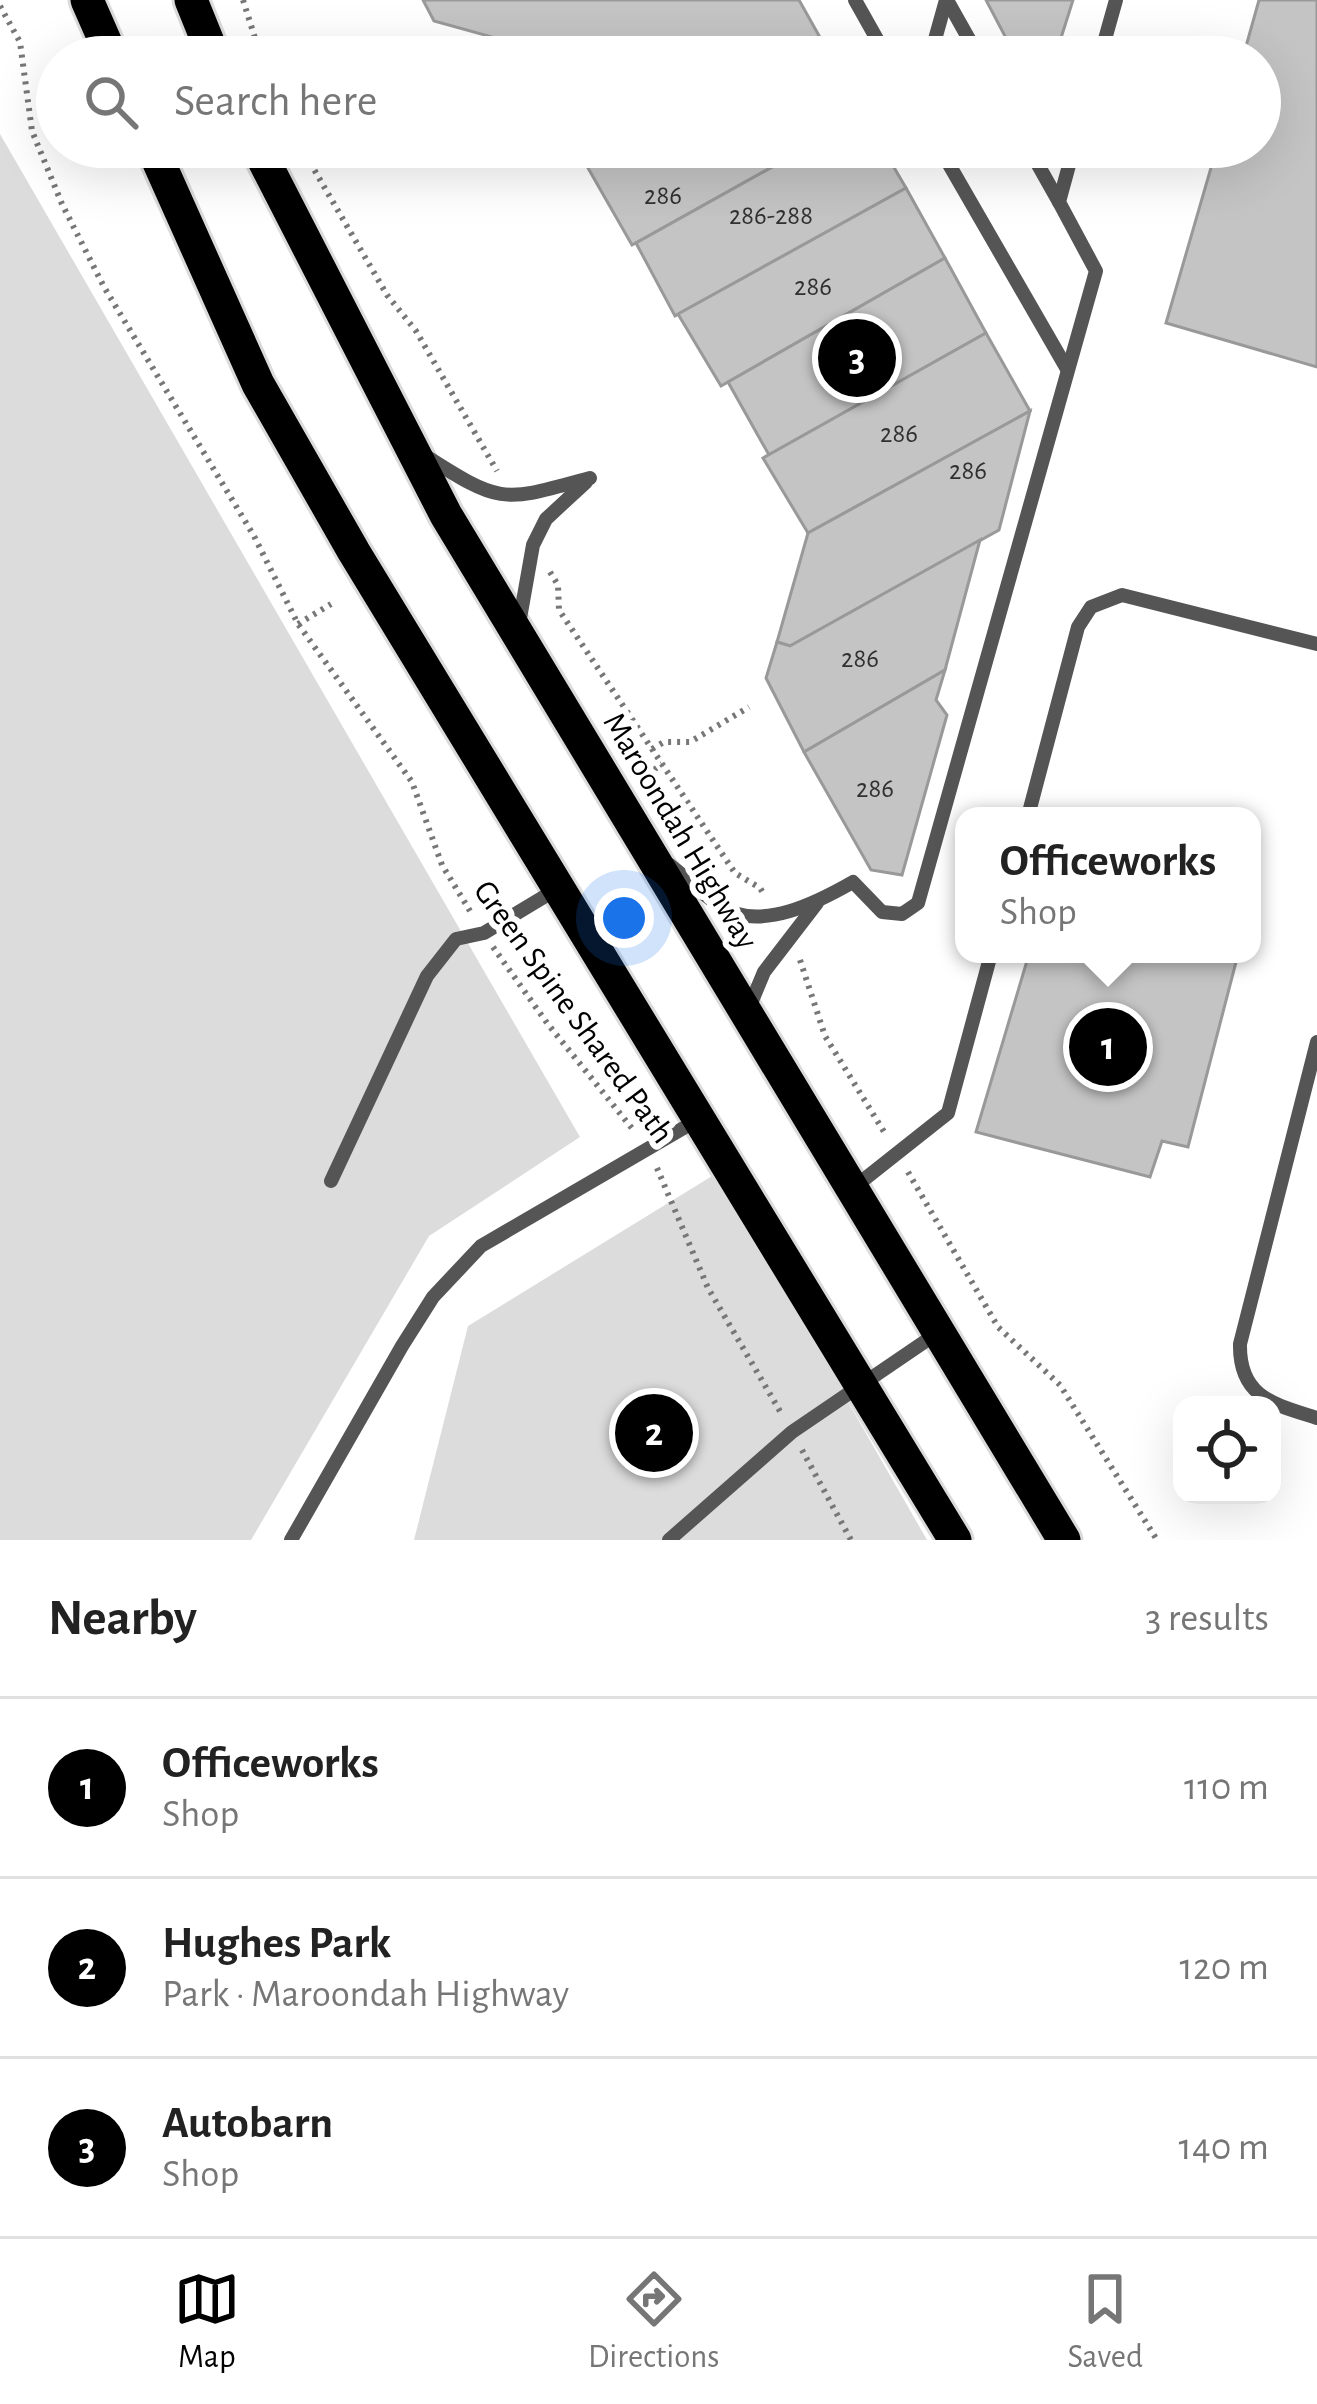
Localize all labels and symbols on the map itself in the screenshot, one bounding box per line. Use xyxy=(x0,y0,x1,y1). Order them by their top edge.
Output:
house number: 286 xyxy=(644,182,682,209)
house number: 286-288 xyxy=(729,202,813,229)
house number: 286 xyxy=(794,273,832,300)
pin: 3 xyxy=(818,313,896,403)
house number: 286 xyxy=(880,420,918,447)
house number: 286 xyxy=(949,457,987,484)
house number: 286 xyxy=(841,645,879,672)
street label: Maroondah Highway xyxy=(596,707,763,955)
house number: 286 xyxy=(856,775,894,802)
street label: Green Spine Shared Path xyxy=(467,875,679,1150)
your location xyxy=(594,888,654,948)
pin: 1 xyxy=(1069,1002,1147,1092)
pin: 2 xyxy=(615,1388,693,1478)

